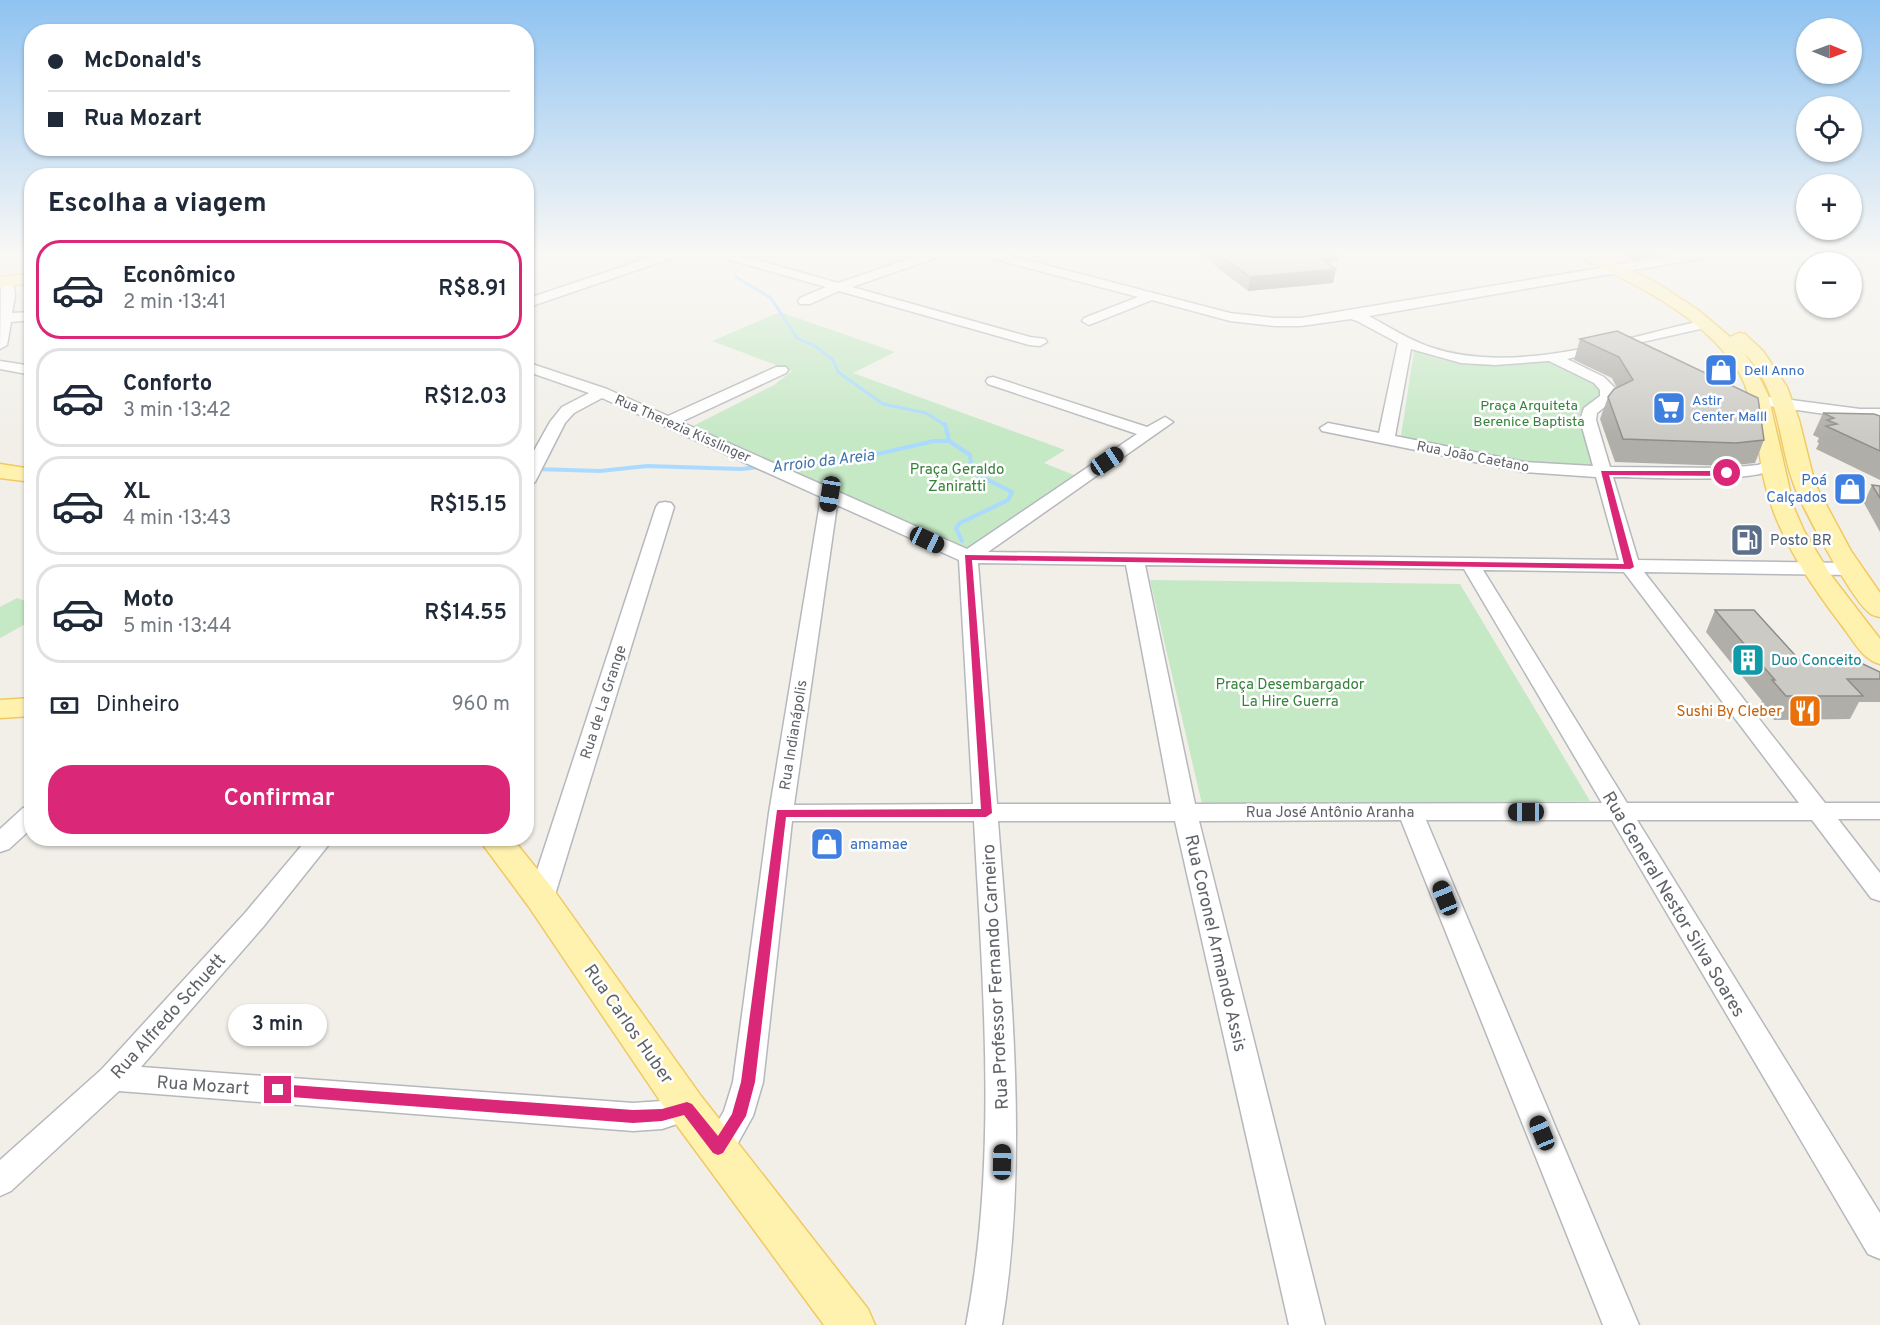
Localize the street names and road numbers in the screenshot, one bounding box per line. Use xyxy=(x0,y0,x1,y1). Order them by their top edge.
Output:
street label: Rua Therezia Kisslinger xyxy=(612,392,754,467)
street label: Rua João Caetano xyxy=(1415,438,1531,477)
street label: Rua de La Grange xyxy=(577,643,632,762)
street label: Rua Indianápolis xyxy=(776,679,813,792)
street label: Rua General Nestor Silva Soares xyxy=(1596,788,1749,1022)
street label: Rua José Antônio Aranha xyxy=(1246,804,1414,823)
street label: Rua Coronel Armando Assis xyxy=(1178,832,1251,1054)
street label: Rua Professor Fernando Carneiro xyxy=(978,843,1015,1110)
street label: Rua Alfredo Schuett xyxy=(107,949,232,1085)
street label: Rua Carlos Huber xyxy=(578,960,678,1089)
street label: Rua Mozart xyxy=(156,1072,250,1101)

